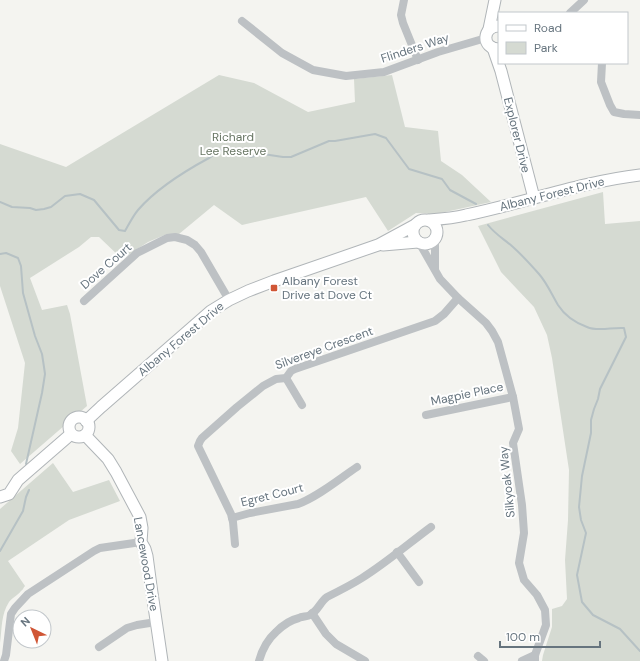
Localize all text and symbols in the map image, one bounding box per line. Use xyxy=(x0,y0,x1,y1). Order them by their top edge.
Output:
legend xyxy=(498,12,628,64)
text: Road xyxy=(534,20,562,36)
street label: Flinders Way xyxy=(379,29,451,67)
text: Park xyxy=(534,40,558,56)
street label: Explorer Drive xyxy=(500,96,534,175)
park label: Richard Lee Reserve xyxy=(200,129,266,159)
street label: Albany Forest Drive xyxy=(498,173,606,215)
street label: Dove Court xyxy=(77,239,135,293)
place label: Albany Forest Drive at Dove Ct xyxy=(282,273,373,303)
marker: Albany Forest Drive at Dove Ct xyxy=(269,283,279,293)
street label: Albany Forest Drive xyxy=(135,298,228,380)
street label: Silvereye Crescent xyxy=(273,323,375,373)
street label: Magpie Place xyxy=(429,378,505,409)
street label: Silkyoak Way xyxy=(495,445,519,518)
street label: Egret Court xyxy=(239,479,305,510)
street label: Lancewood Drive xyxy=(130,516,162,613)
north arrow xyxy=(12,609,52,649)
text: N xyxy=(17,614,33,630)
scale bar xyxy=(500,623,600,649)
text: 100 m xyxy=(506,629,540,645)

